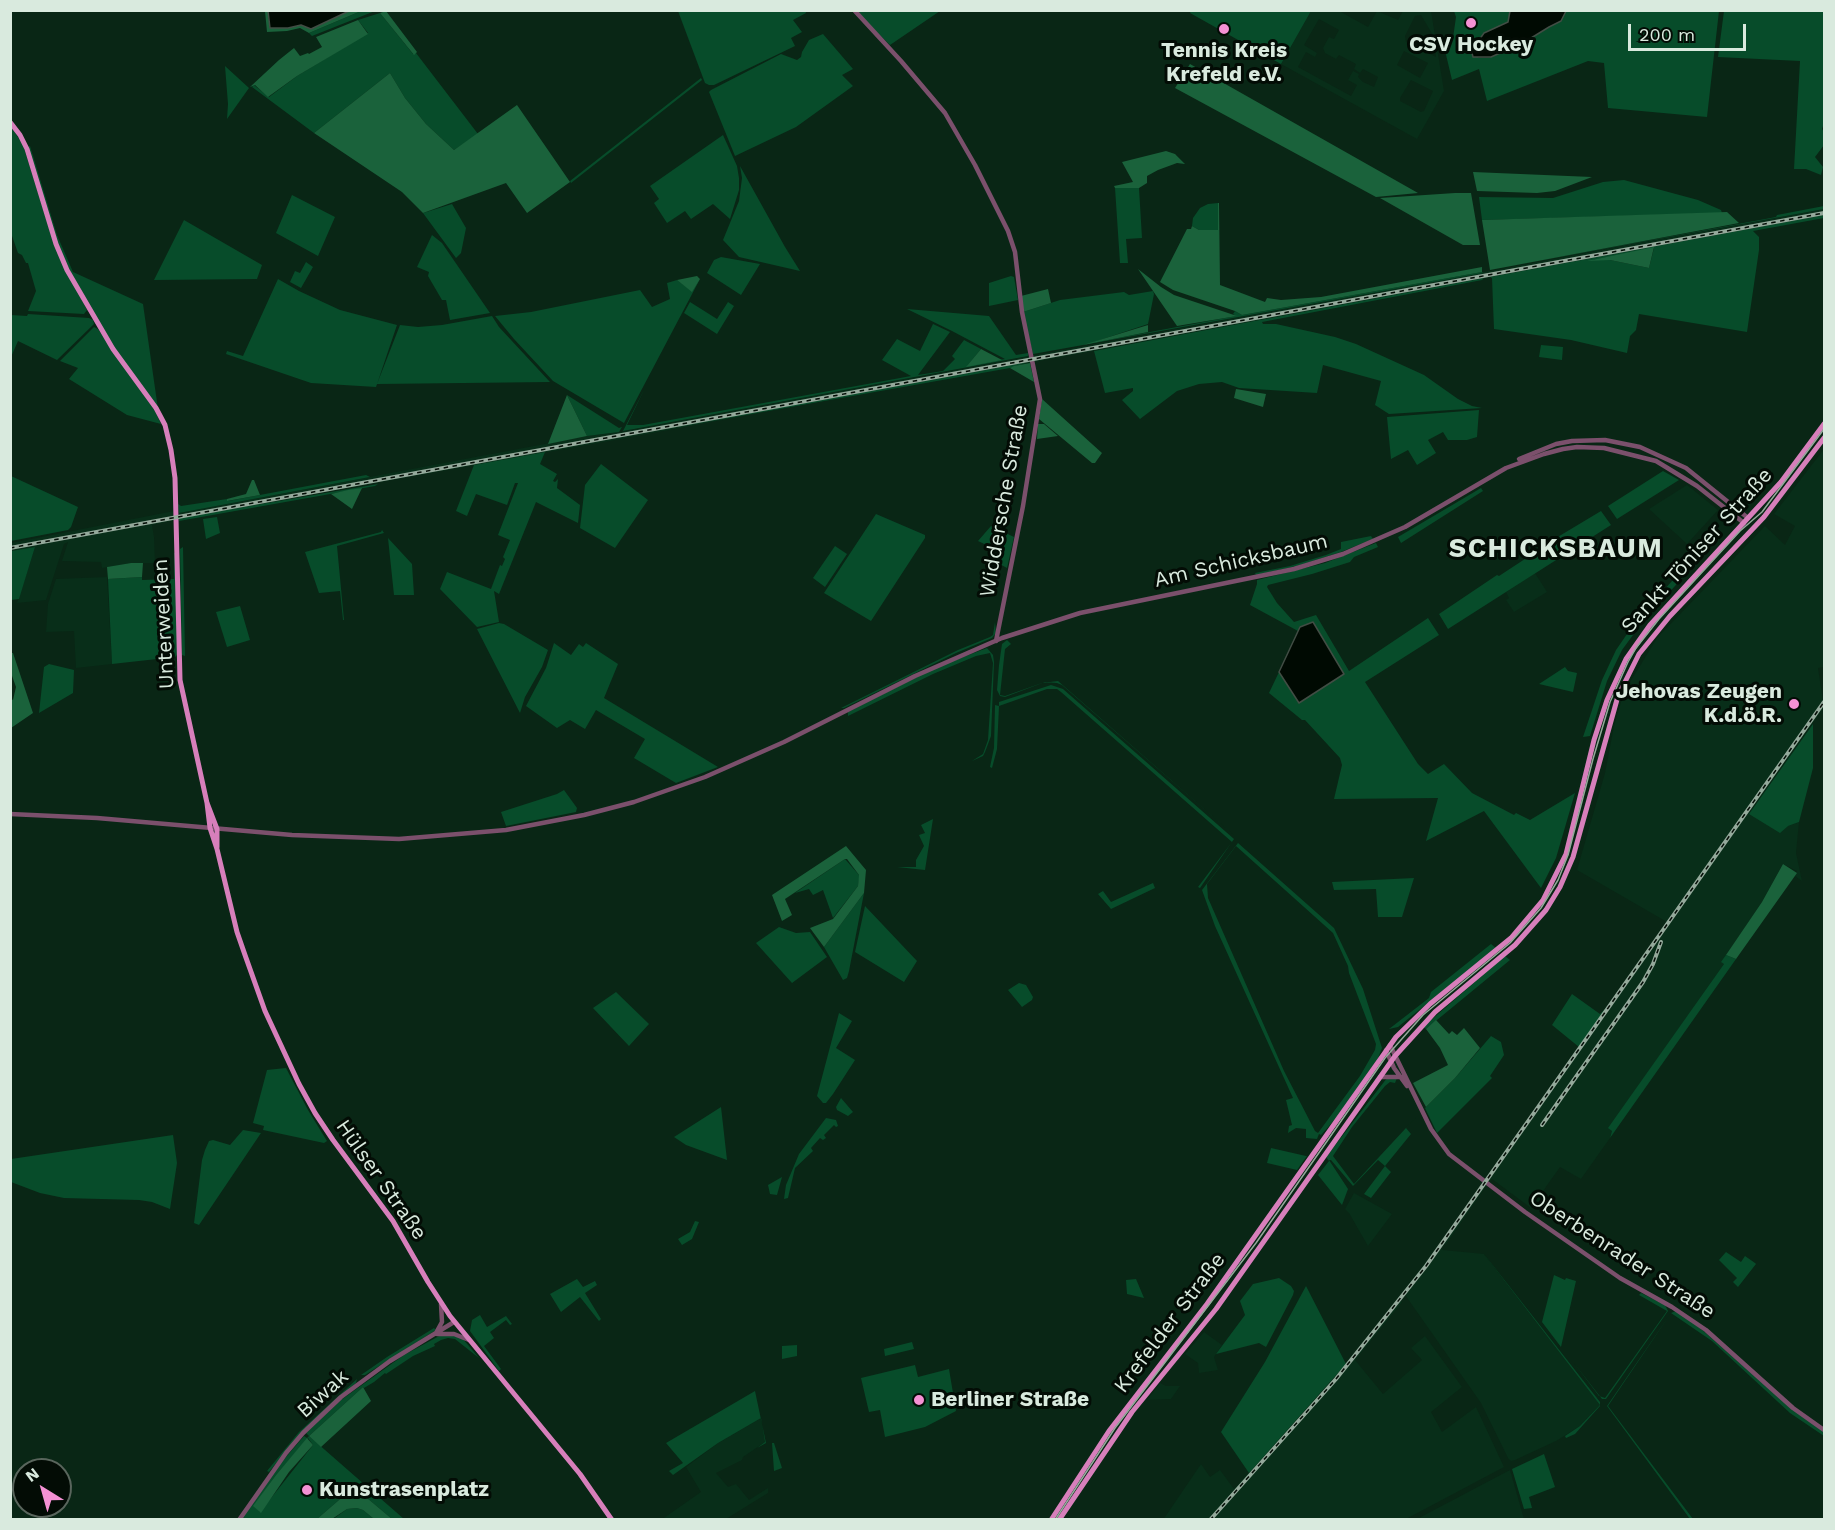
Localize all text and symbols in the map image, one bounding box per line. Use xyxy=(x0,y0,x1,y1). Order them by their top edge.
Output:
scale bar xyxy=(1631,12,1750,50)
marker: CSV Hockey xyxy=(1464,16,1478,30)
marker: Tennis Kreis Krefeld e.V. xyxy=(1217,22,1231,36)
text: 200 m xyxy=(1639,24,1695,45)
place label: CSV Hockey xyxy=(1409,32,1533,58)
place label: Tennis Kreis Krefeld e.V. xyxy=(1161,38,1287,88)
street label: Widdersche Straße xyxy=(975,403,1033,599)
street label: Sankt Töniser Straße xyxy=(1616,463,1778,639)
street label: Am Schicksbaum xyxy=(1152,529,1330,593)
district label: SCHICKSBAUM xyxy=(1449,533,1663,565)
street label: Unterweiden xyxy=(148,558,180,690)
place label: Jehovas Zeugen K.d.ö.R. xyxy=(1615,679,1782,729)
marker: Jehovas Zeugen K.d.ö.R. xyxy=(1787,697,1801,711)
street label: Hülser Straße xyxy=(330,1115,432,1245)
street label: Oberbenrader Straße xyxy=(1524,1186,1720,1324)
street label: Krefelder Straße xyxy=(1109,1248,1231,1398)
street label: Biwak xyxy=(292,1364,354,1424)
place label: Berliner Straße xyxy=(931,1387,1089,1413)
marker: Berliner Straße xyxy=(912,1393,926,1407)
north arrow xyxy=(12,1458,72,1518)
text: N xyxy=(22,1464,43,1486)
place label: Kunstrasenplatz xyxy=(319,1477,489,1503)
marker: Kunstrasenplatz xyxy=(300,1483,314,1497)

